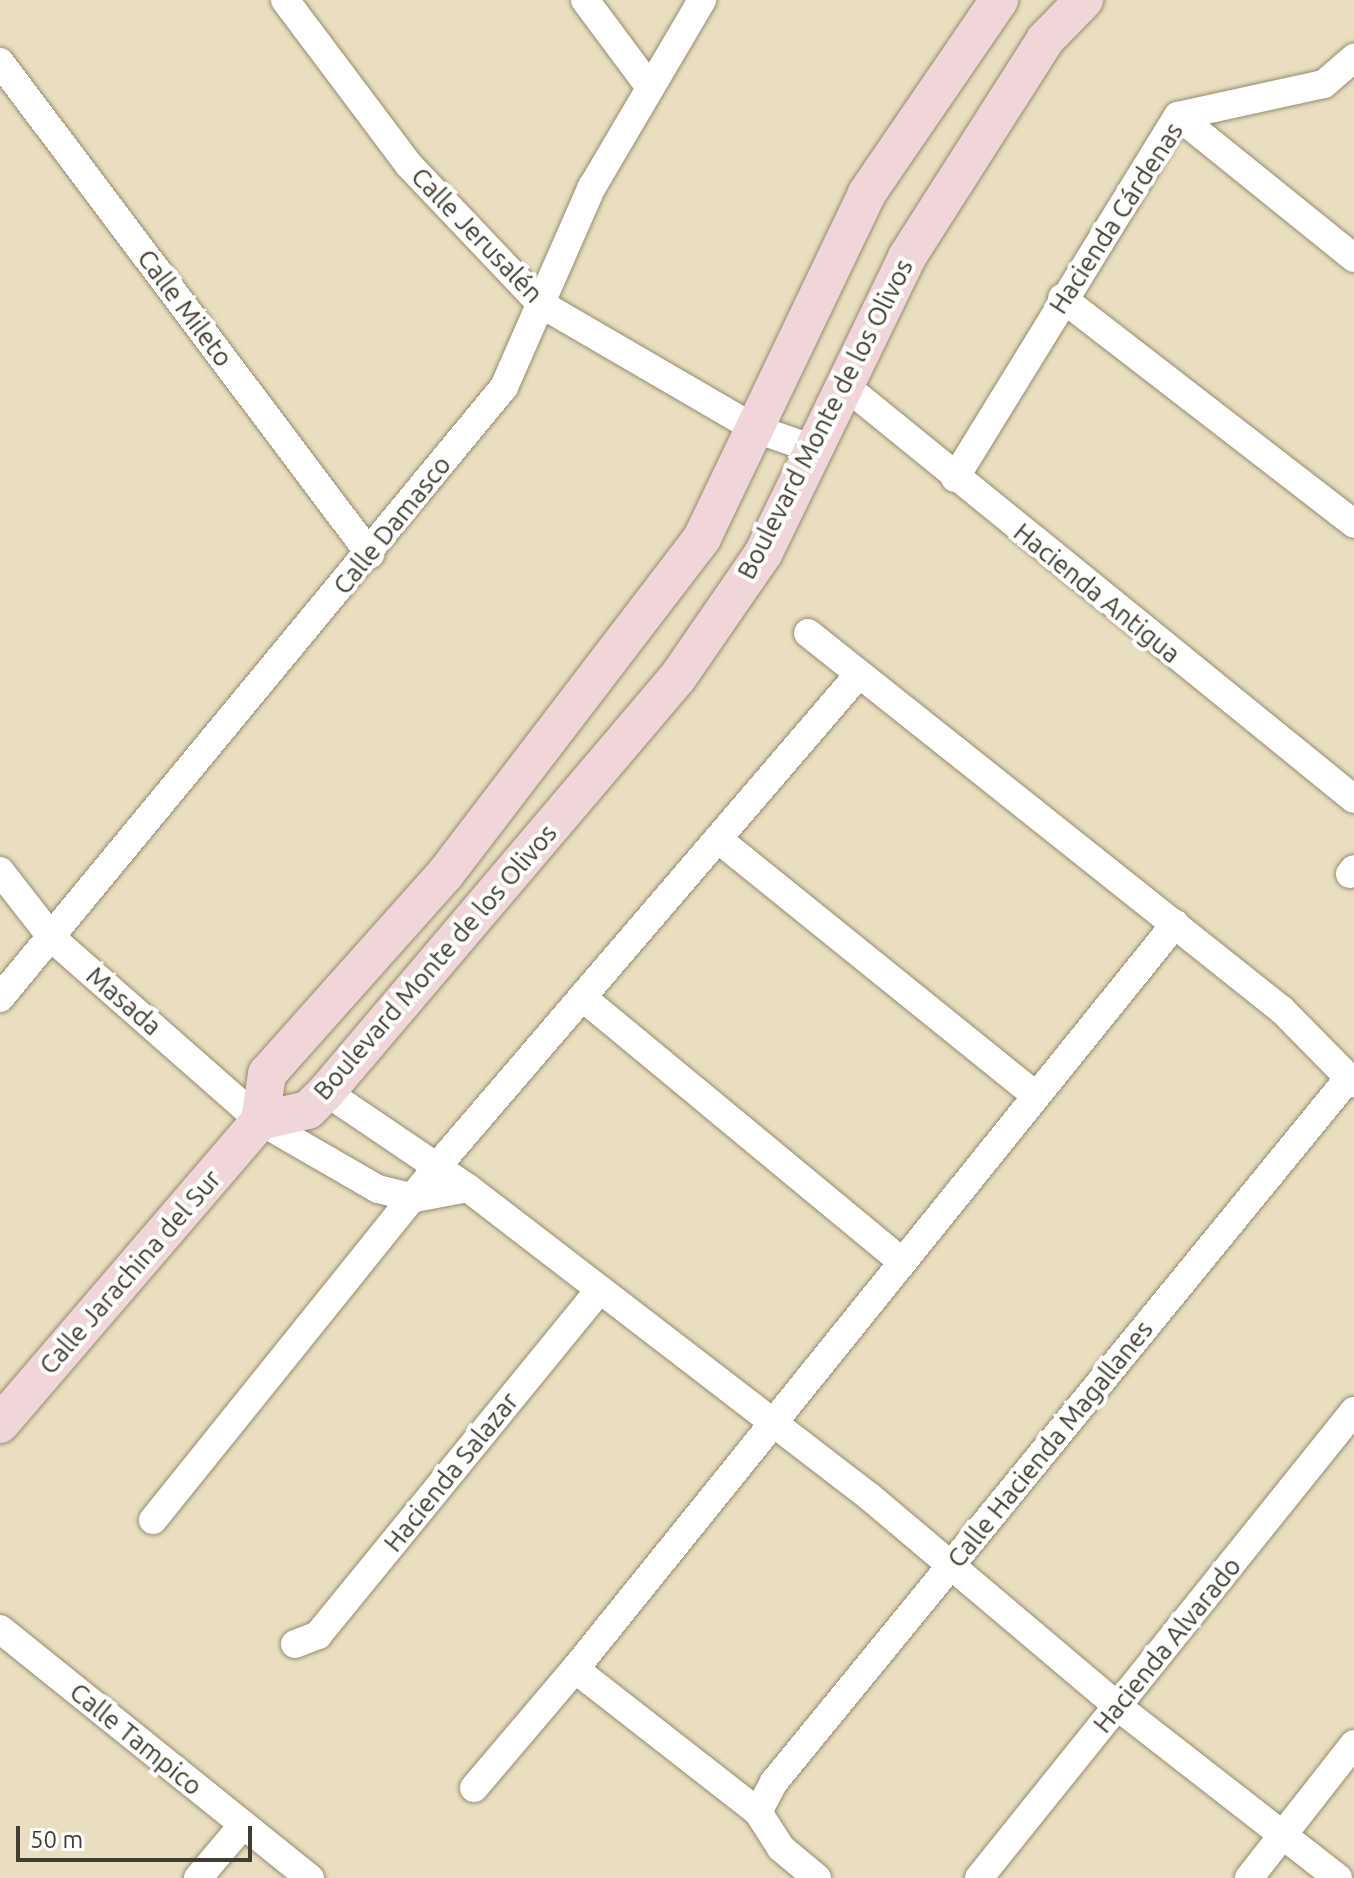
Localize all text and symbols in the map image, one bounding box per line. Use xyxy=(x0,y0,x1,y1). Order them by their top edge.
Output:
street label: Hacienda Cárdenas xyxy=(1043,116,1189,320)
street label: Calle Jerusalén xyxy=(405,161,549,309)
street label: Calle Mileto xyxy=(131,243,239,373)
street label: Boulevard Monte de los Olivos xyxy=(731,254,919,584)
street label: Calle Damasco xyxy=(327,449,457,601)
street label: Hacienda Antigua xyxy=(1008,516,1186,670)
street label: Boulevard Monte de los Olivos xyxy=(307,818,563,1106)
street label: Masada xyxy=(80,960,168,1042)
street label: Calle Jarachina del Sur xyxy=(33,1163,227,1381)
street label: Calle Hacienda Magallanes xyxy=(941,1314,1159,1574)
street label: Hacienda Salazar xyxy=(377,1386,525,1558)
street label: Hacienda Alvarado xyxy=(1087,1551,1247,1739)
street label: Calle Tampico xyxy=(64,1676,208,1802)
scale bar xyxy=(20,1810,256,1860)
text: 50 m xyxy=(30,1826,83,1853)

